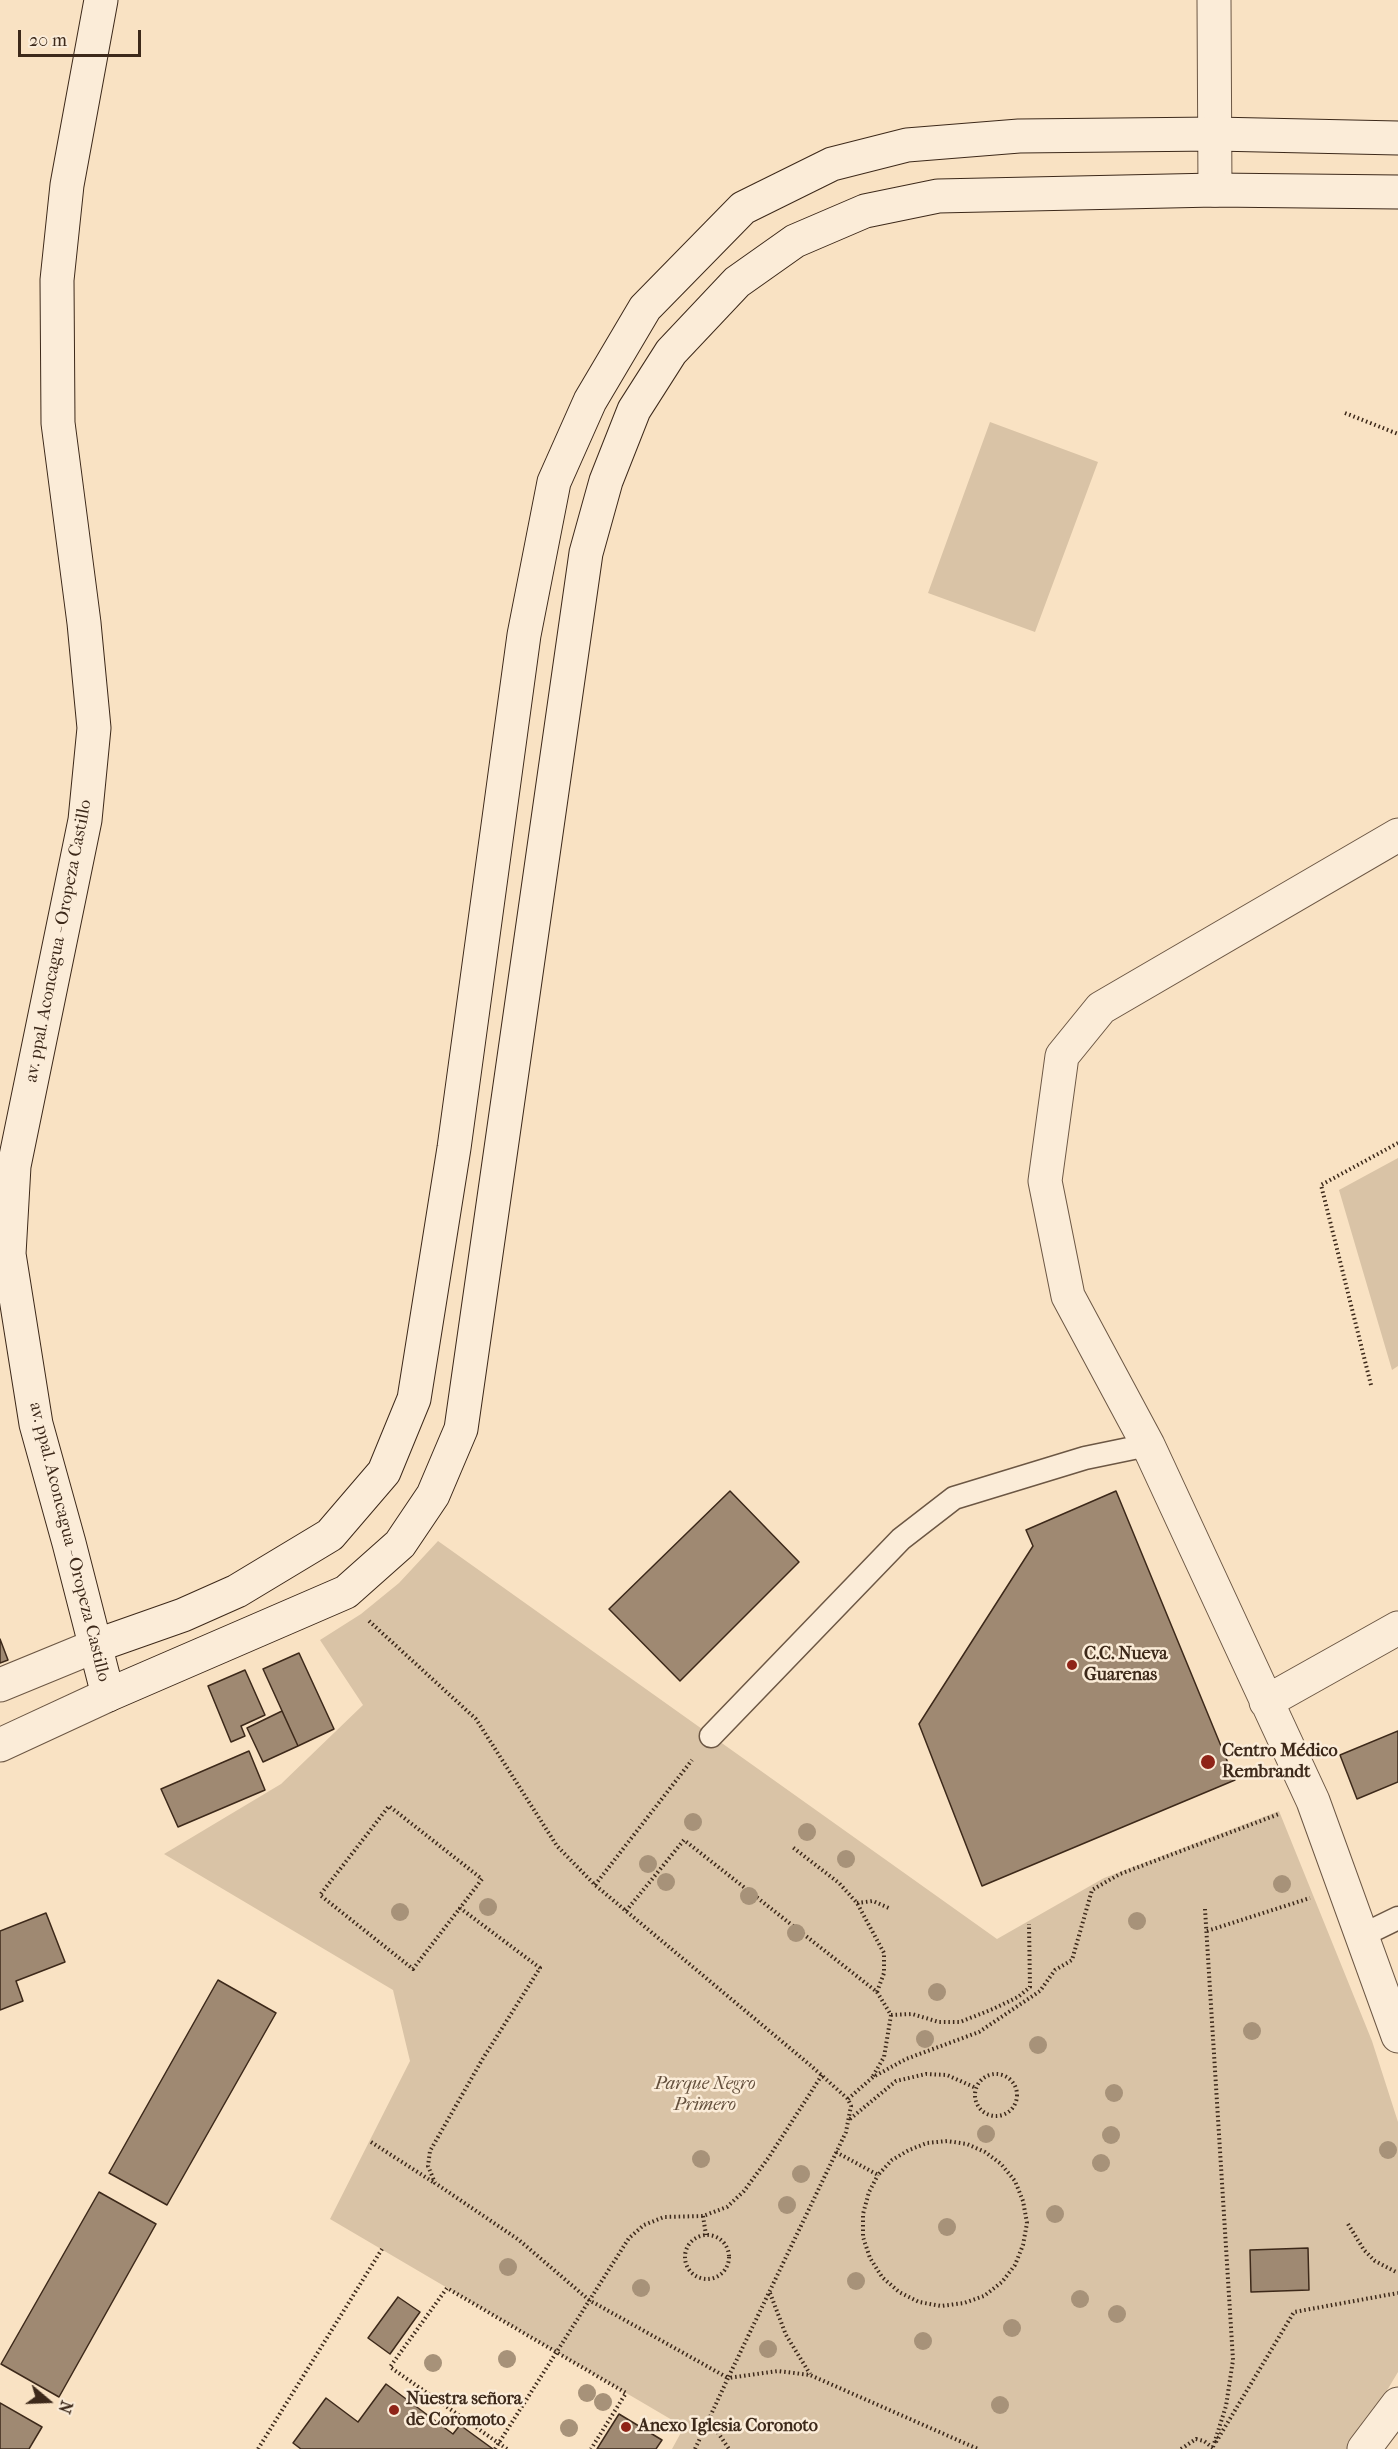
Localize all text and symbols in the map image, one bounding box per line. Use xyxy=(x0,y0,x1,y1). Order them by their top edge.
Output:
scale bar xyxy=(21,18,144,56)
text: 20 m xyxy=(29,30,67,51)
street label: av. ppal. Aconcagua - Oropeza Castillo xyxy=(21,798,97,1084)
street label: av. ppal. Aconcagua - Oropeza Castillo xyxy=(24,1400,114,1684)
place label: C.C. Nueva Guarenas xyxy=(1084,1644,1168,1686)
marker: C.C. Nueva Guarenas xyxy=(1065,1658,1079,1672)
place label: Centro Médico Rembrandt xyxy=(1222,1741,1338,1784)
marker: Centro Médico Rembrandt xyxy=(1199,1753,1217,1771)
park label: Parque Negro Primero xyxy=(654,2074,756,2116)
north arrow xyxy=(18,2371,78,2431)
place label: Nuestra señora de Coromoto xyxy=(406,2389,522,2432)
text: N xyxy=(55,2398,76,2416)
marker: Nuestra señora de Coromoto xyxy=(387,2403,401,2417)
place label: Anexo Iglesia Coronoto xyxy=(638,2416,818,2438)
marker: Anexo Iglesia Coronoto xyxy=(619,2420,633,2434)

